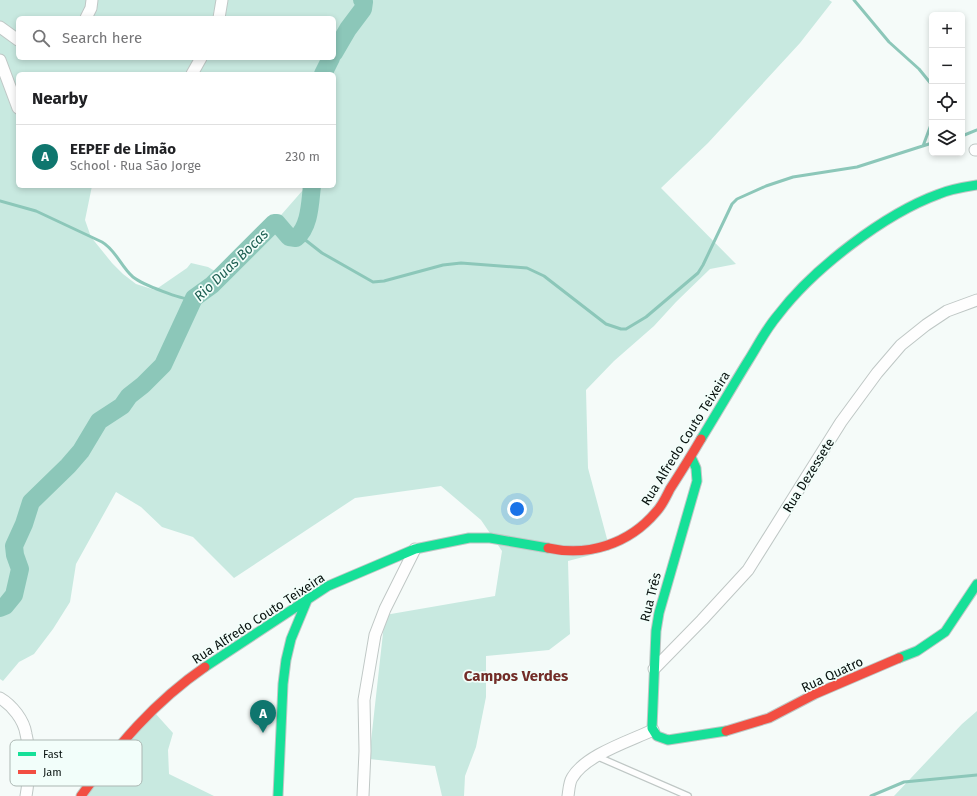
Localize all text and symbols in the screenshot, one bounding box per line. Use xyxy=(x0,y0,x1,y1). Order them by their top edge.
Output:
map controls xyxy=(929,12,965,156)
button: + xyxy=(929,12,965,48)
search box xyxy=(16,16,336,60)
icon: search xyxy=(30,27,52,49)
text: Search here xyxy=(62,29,142,47)
button: − xyxy=(929,48,965,84)
button: locate xyxy=(929,84,965,120)
text: Nearby xyxy=(32,88,87,109)
button: layers xyxy=(929,120,965,156)
text: EEPEF de Limão xyxy=(70,140,176,158)
text: A xyxy=(41,149,49,164)
text: 230 m xyxy=(285,149,320,164)
text: School · Rua São Jorge xyxy=(70,158,201,173)
water label: Rio Duas Bocas xyxy=(191,225,272,305)
street label: Rua Alfredo Couto Teixeira xyxy=(638,369,733,508)
street label: Rua Dezessete xyxy=(780,435,837,515)
your location xyxy=(507,499,527,519)
street label: Rua Alfredo Couto Teixeira xyxy=(189,570,327,667)
street label: Rua Três xyxy=(637,571,664,623)
street label: Rua Quatro xyxy=(799,654,866,695)
district label: Campos Verdes xyxy=(464,667,568,685)
pin: A xyxy=(250,700,276,733)
legend xyxy=(10,740,142,786)
text: Fast xyxy=(43,748,63,761)
text: Jam xyxy=(43,766,62,779)

